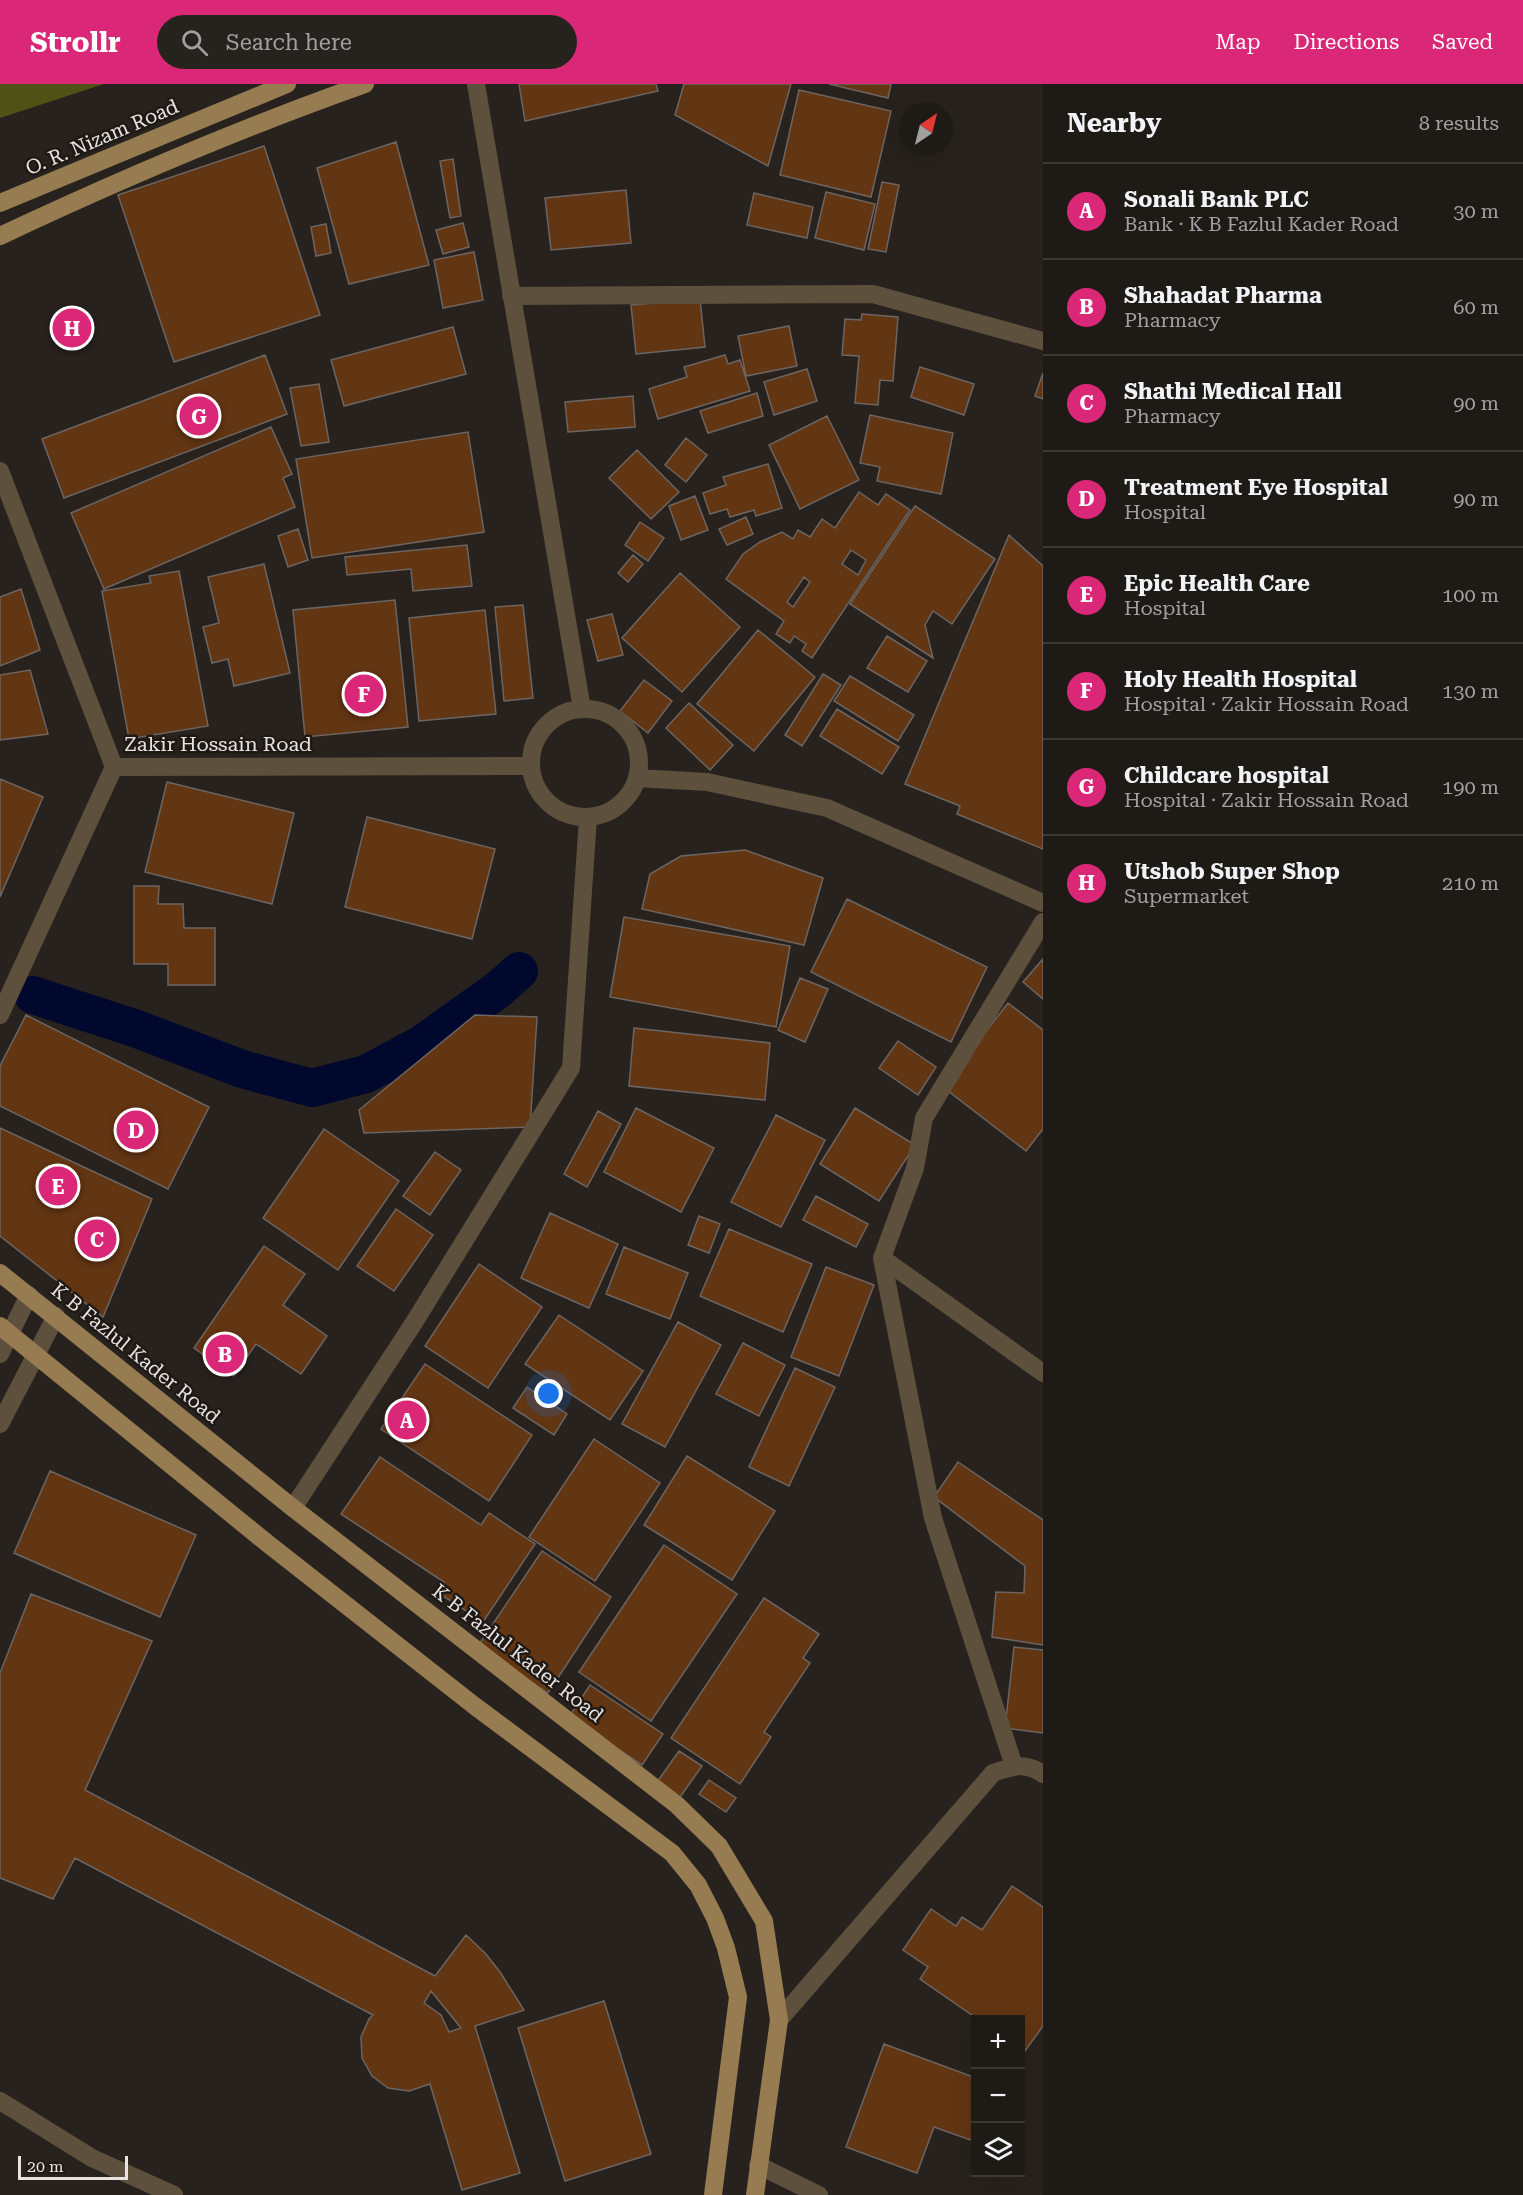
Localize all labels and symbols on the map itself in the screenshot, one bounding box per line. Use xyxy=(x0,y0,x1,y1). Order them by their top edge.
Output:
street label: O. R. Nizam Road xyxy=(22,94,182,180)
north arrow xyxy=(899,102,953,156)
pin: H xyxy=(52,306,92,350)
pin: G xyxy=(180,394,218,438)
pin: F xyxy=(344,672,384,716)
street label: Zakir Hossain Road xyxy=(124,732,312,756)
pin: D xyxy=(116,1108,156,1152)
pin: E xyxy=(38,1164,78,1208)
pin: C xyxy=(78,1216,116,1262)
street label: K B Fazlul Kader Road xyxy=(47,1277,225,1429)
pin: B xyxy=(206,1332,244,1376)
your location xyxy=(534,1379,563,1408)
pin: A xyxy=(388,1398,426,1442)
street label: K B Fazlul Kader Road xyxy=(428,1579,608,1727)
scale bar xyxy=(18,2153,128,2180)

